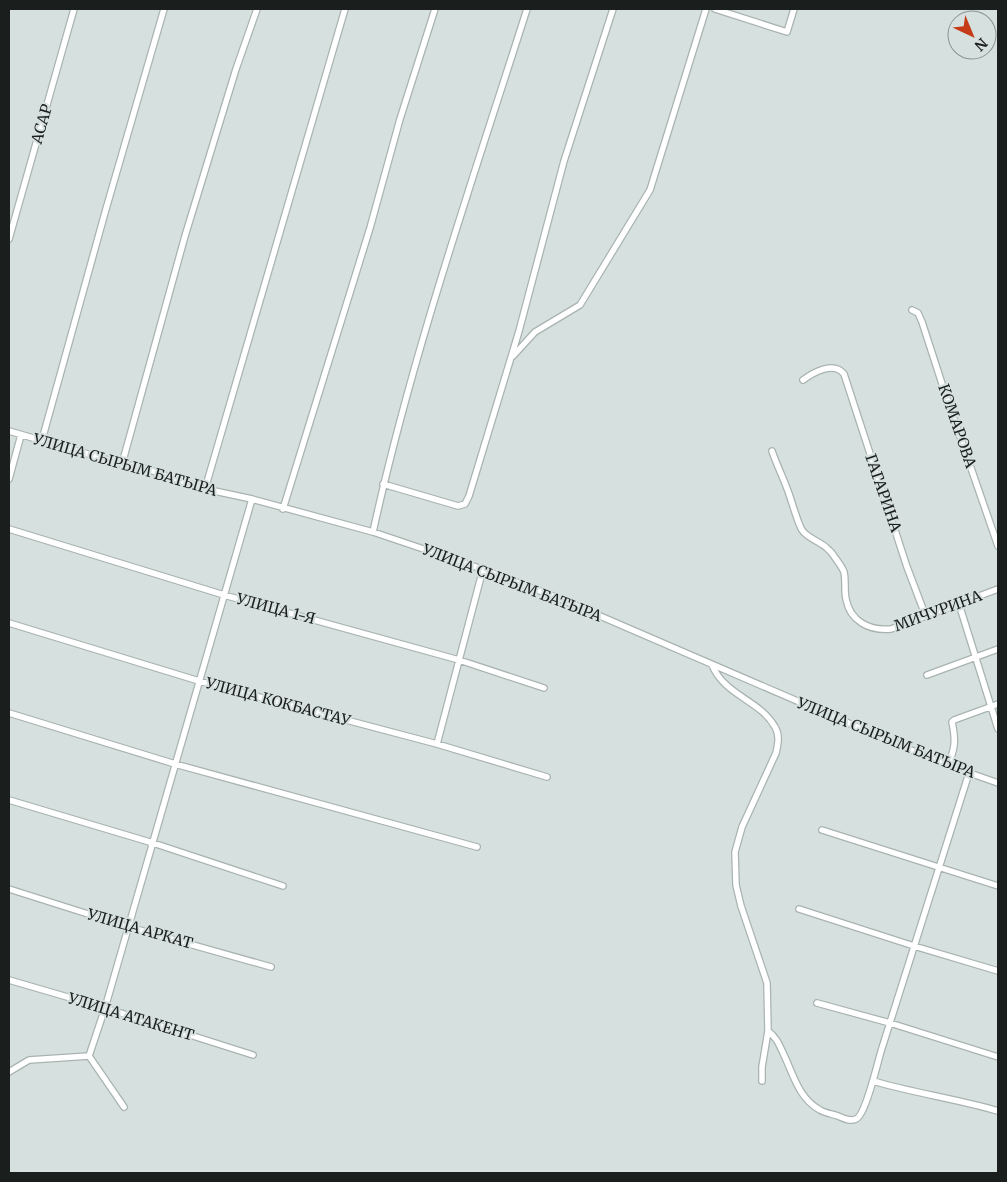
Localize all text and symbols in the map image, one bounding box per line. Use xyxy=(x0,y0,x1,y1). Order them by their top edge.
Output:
north arrow xyxy=(947,10,997,60)
text: N xyxy=(971,34,991,55)
street label: АСАР xyxy=(27,101,56,147)
street label: КОМАРОВА xyxy=(934,381,981,471)
street label: УЛИЦА СЫРЫМ БАТЫРА xyxy=(30,429,220,500)
street label: ГАГАРИНА xyxy=(861,451,906,535)
street label: УЛИЦА СЫРЫМ БАТЫРА xyxy=(419,539,605,626)
street label: МИЧУРИНА xyxy=(891,586,985,635)
street label: УЛИЦА 1-Я xyxy=(234,589,318,628)
street label: УЛИЦА КОКБАСТАУ xyxy=(203,673,353,730)
street label: УЛИЦА СЫРЫМ БАТЫРА xyxy=(793,693,978,782)
street label: УЛИЦА АРКАТ xyxy=(84,904,196,953)
street label: УЛИЦА АТАКЕНТ xyxy=(65,988,197,1045)

